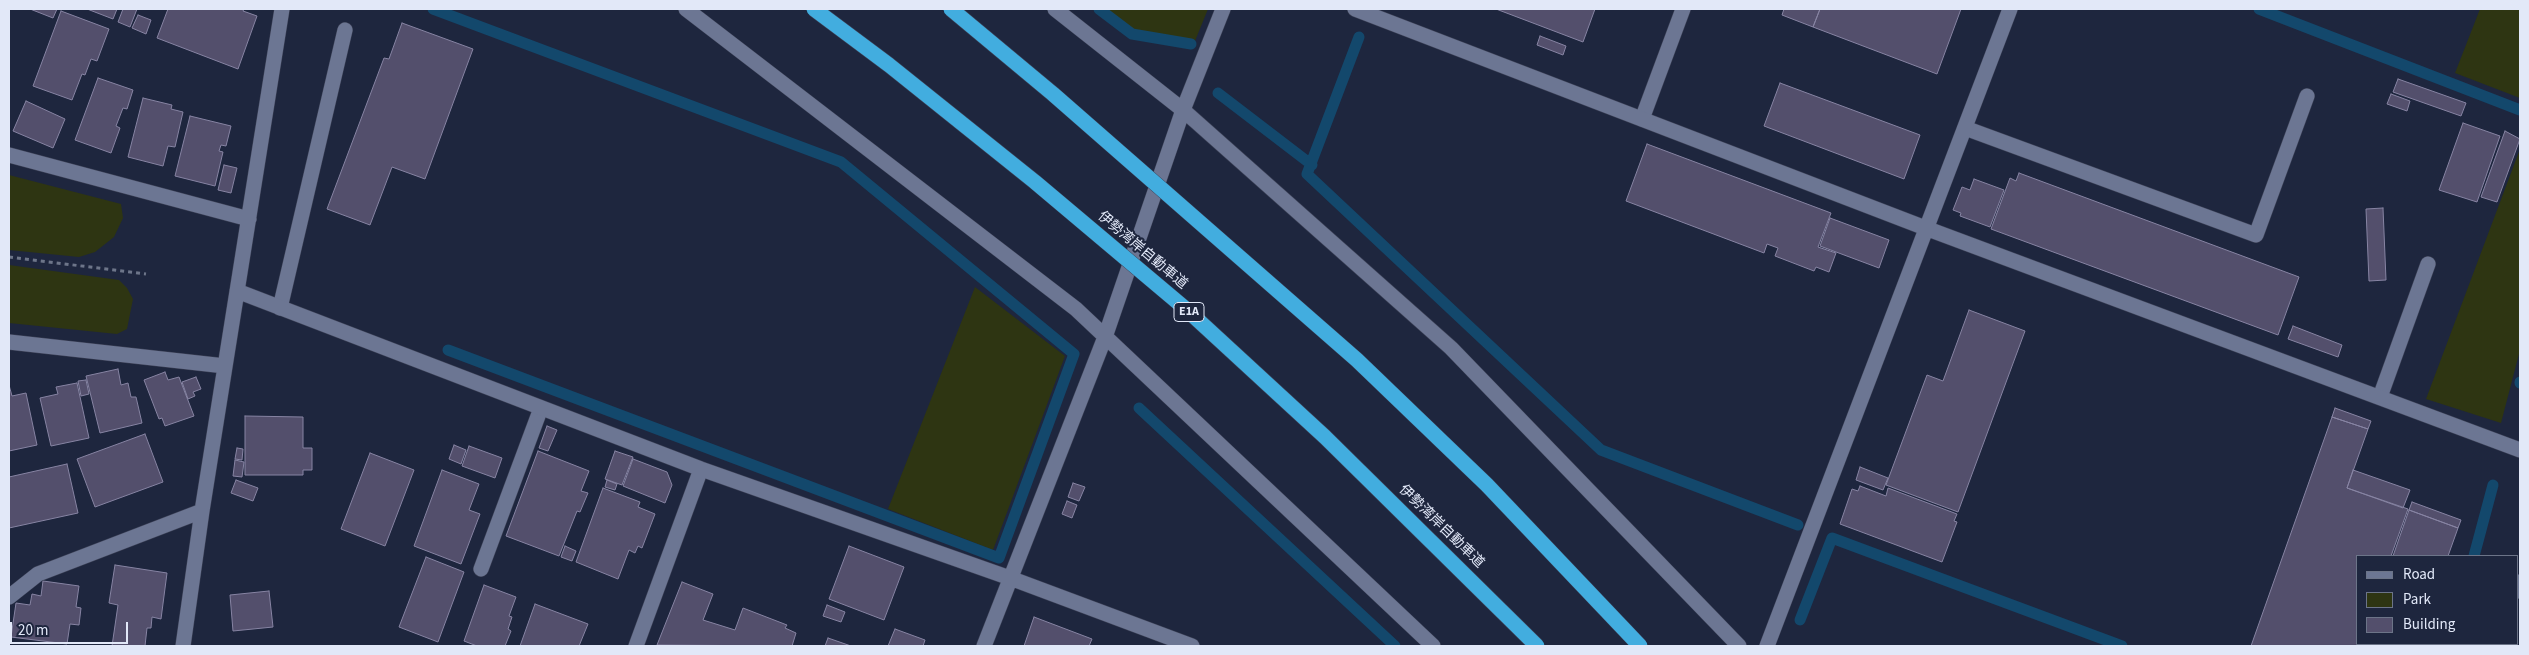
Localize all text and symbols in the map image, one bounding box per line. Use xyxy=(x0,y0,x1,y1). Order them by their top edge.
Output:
street label: 伊勢湾岸自動車道 xyxy=(1094,209,1190,293)
road number: E1A xyxy=(1174,302,1204,322)
street label: 伊勢湾岸自動車道 xyxy=(1395,482,1487,572)
legend xyxy=(2356,555,2519,645)
text: Road xyxy=(2403,564,2435,585)
text: Park xyxy=(2403,589,2431,610)
scale bar xyxy=(12,612,130,644)
text: Building xyxy=(2403,614,2455,635)
text: 20 m xyxy=(18,620,48,641)

